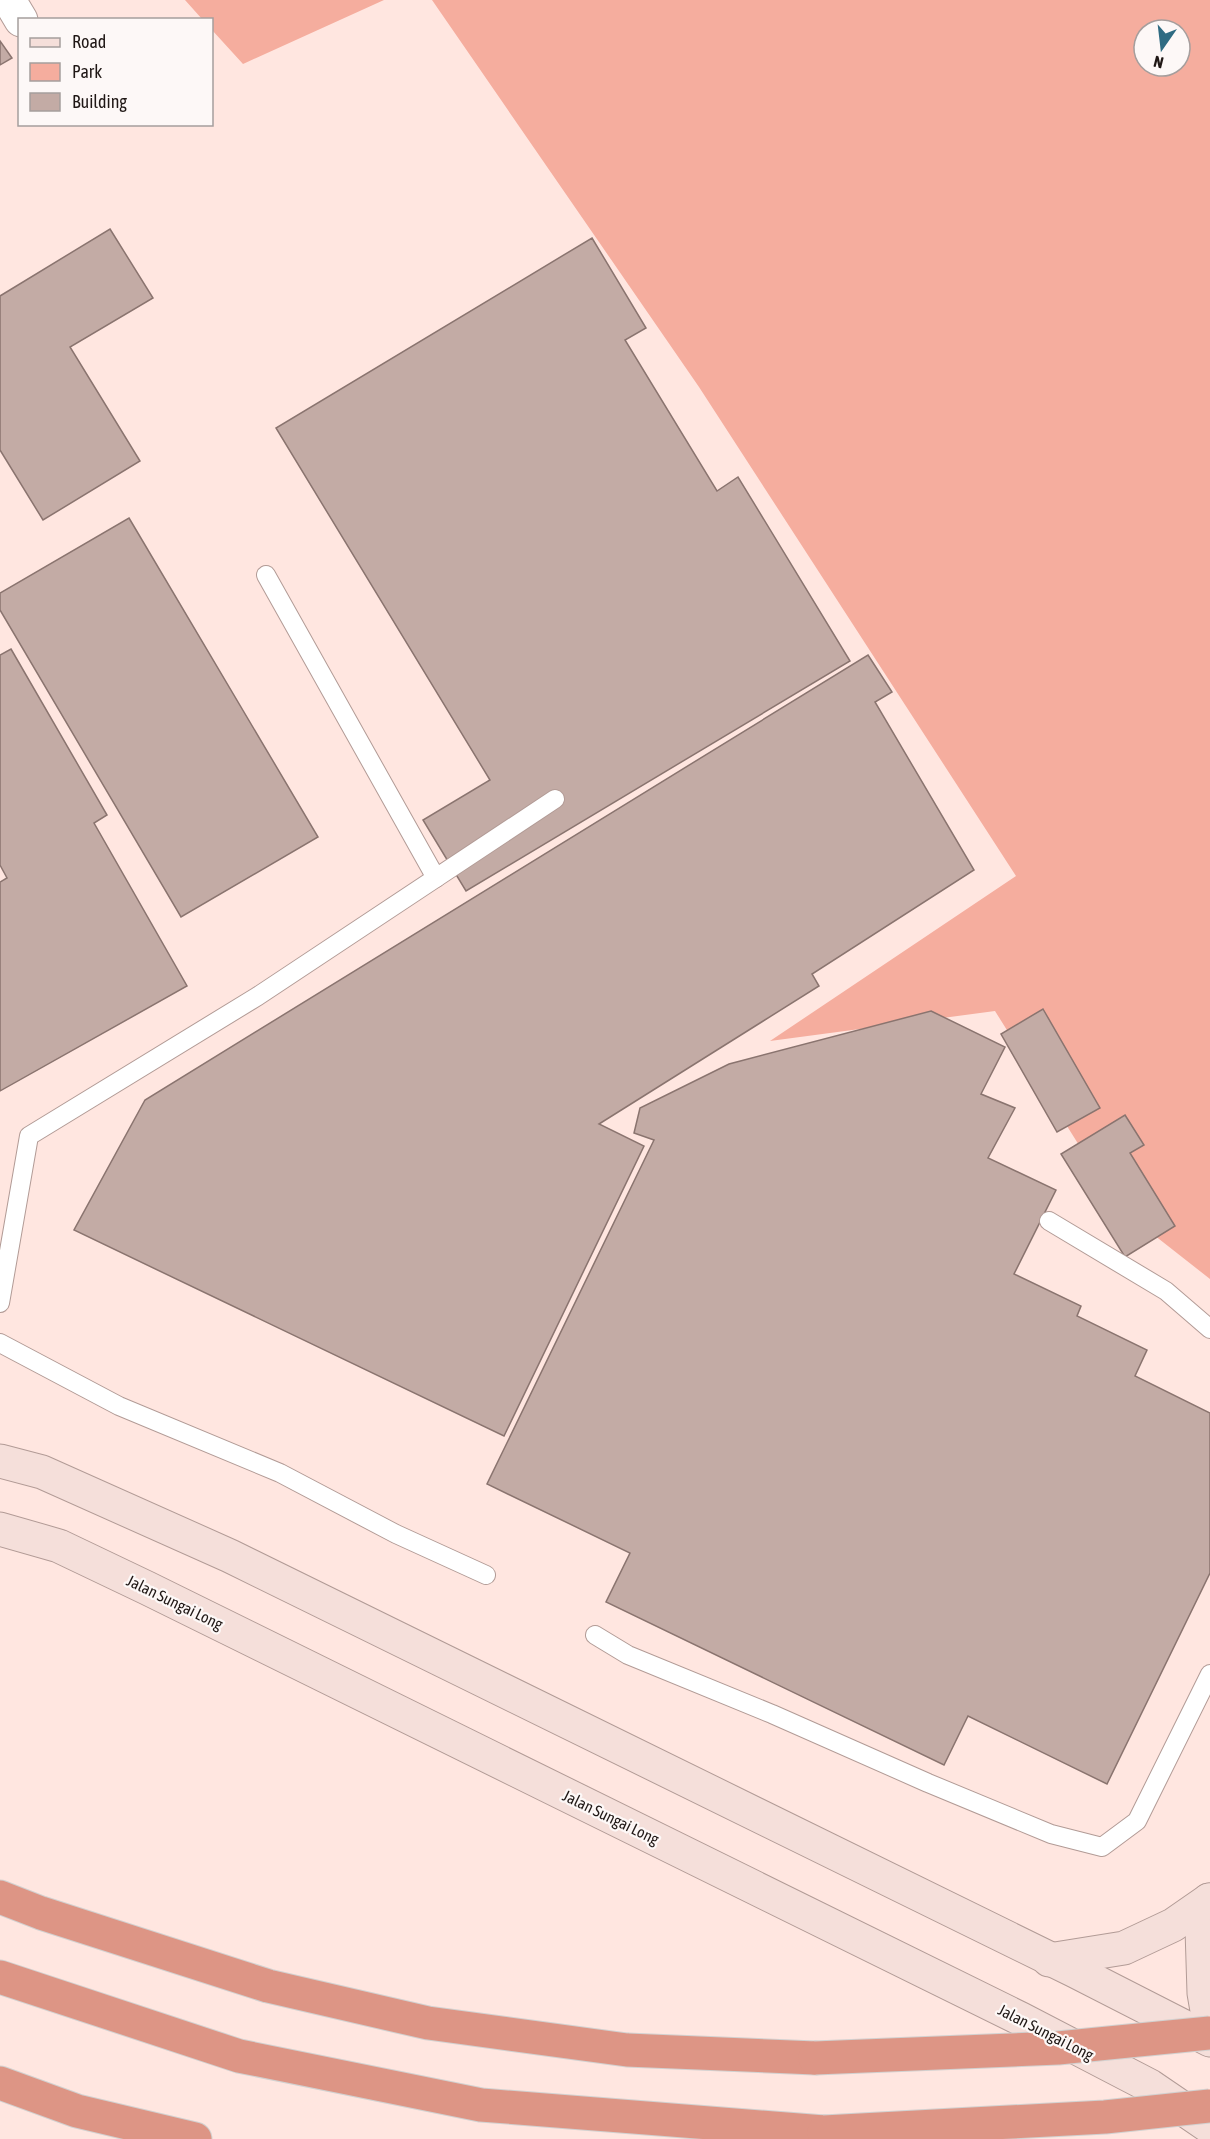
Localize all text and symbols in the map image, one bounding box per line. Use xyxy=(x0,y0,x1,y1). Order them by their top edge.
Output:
legend xyxy=(18,18,213,126)
north arrow xyxy=(1132,18,1192,78)
text: Road xyxy=(72,31,106,52)
text: N xyxy=(1152,53,1165,72)
text: Park xyxy=(72,61,102,82)
text: Building xyxy=(72,91,127,112)
street label: Jalan Sungai Long xyxy=(124,1571,226,1634)
street label: Jalan Sungai Long xyxy=(560,1786,662,1849)
street label: Jalan Sungai Long xyxy=(995,2000,1097,2065)

